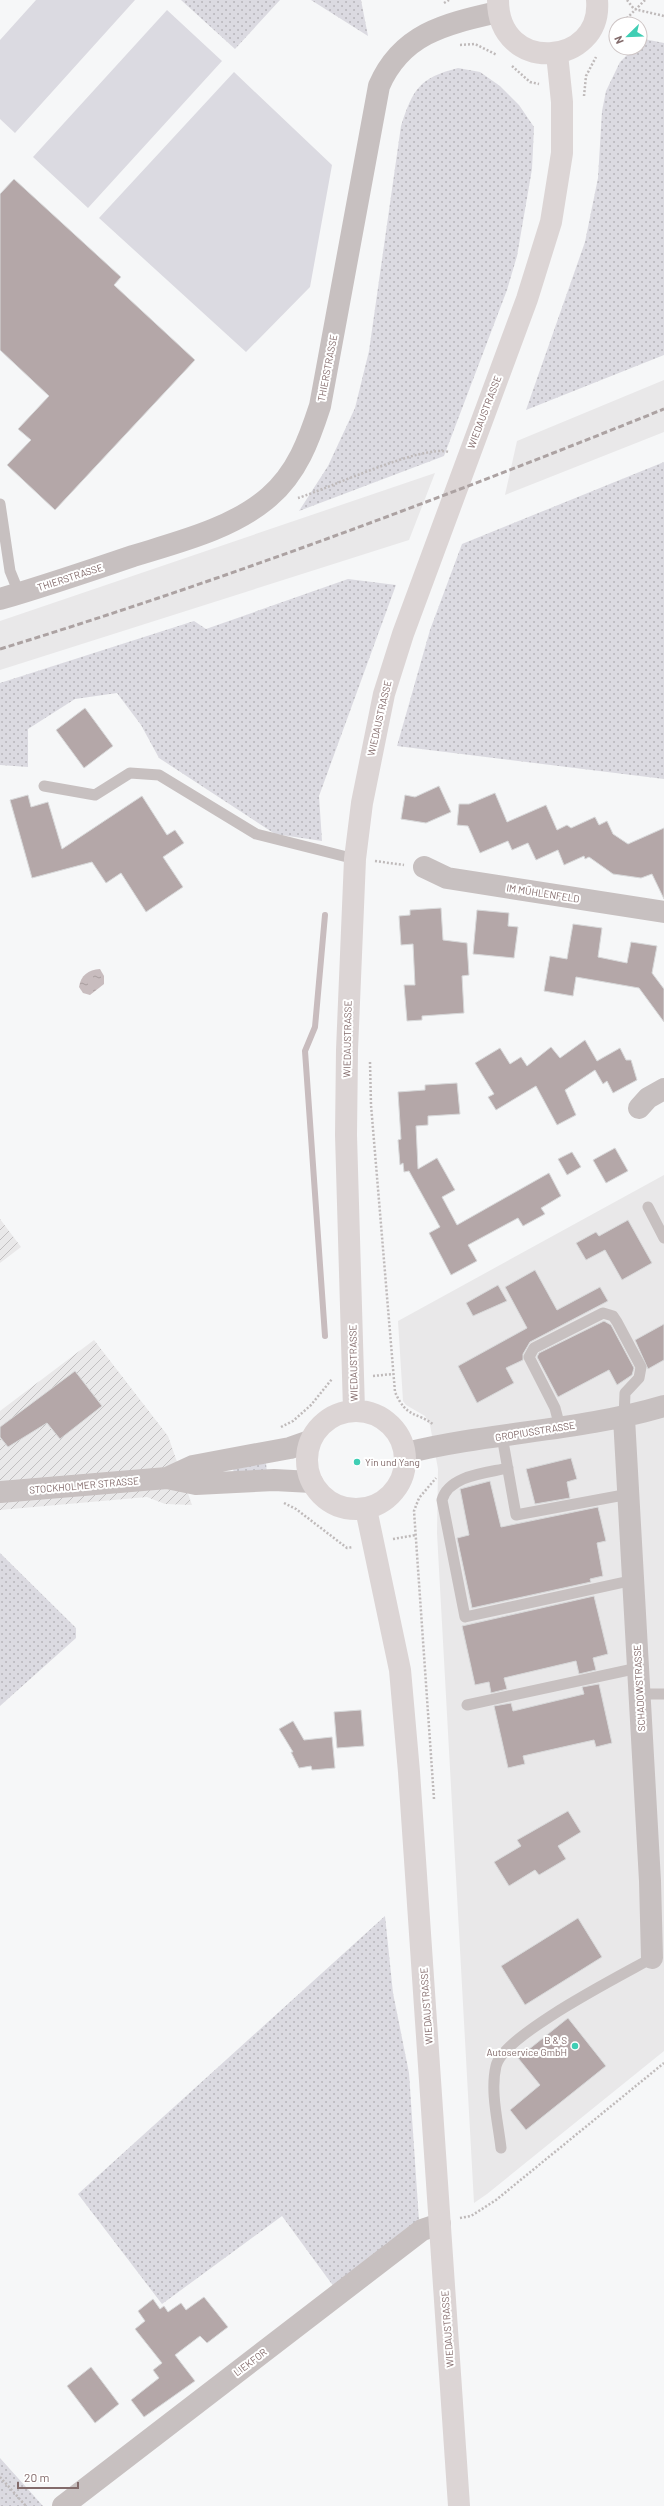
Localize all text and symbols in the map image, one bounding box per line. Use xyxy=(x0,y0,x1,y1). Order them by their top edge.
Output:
north arrow xyxy=(608,16,648,56)
text: N xyxy=(611,34,626,46)
street label: THIERSTRASSE xyxy=(315,333,339,403)
street label: WIEDAUSTRASSE xyxy=(465,374,503,450)
street label: THIERSTRASSE xyxy=(36,561,104,593)
street label: WIEDAUSTRASSE xyxy=(364,679,394,757)
street label: IM MÜHLENFELD xyxy=(506,881,580,905)
street label: WIEDAUSTRASSE xyxy=(340,1000,354,1078)
street label: WIEDAUSTRASSE xyxy=(346,1324,360,1402)
street label: GROPIUSSTRASSE xyxy=(494,1419,576,1443)
place label: Yin und Yang xyxy=(365,1456,420,1468)
marker: Yin und Yang xyxy=(352,1457,362,1467)
street label: STOCKHOLMER STRASSE xyxy=(29,1474,139,1496)
street label: SCHADOWSTRASSE xyxy=(631,1644,647,1732)
street label: WIEDAUSTRASSE xyxy=(417,1967,435,2045)
place label: B & S Autoservice GmbH xyxy=(486,2034,567,2058)
marker: B & S Autoservice GmbH xyxy=(570,2041,580,2051)
street label: WIEDAUSTRASSE xyxy=(438,2290,456,2368)
street label: LIEKFOR xyxy=(231,2346,269,2378)
scale bar xyxy=(18,2464,78,2490)
text: 20 m xyxy=(24,2470,50,2484)

